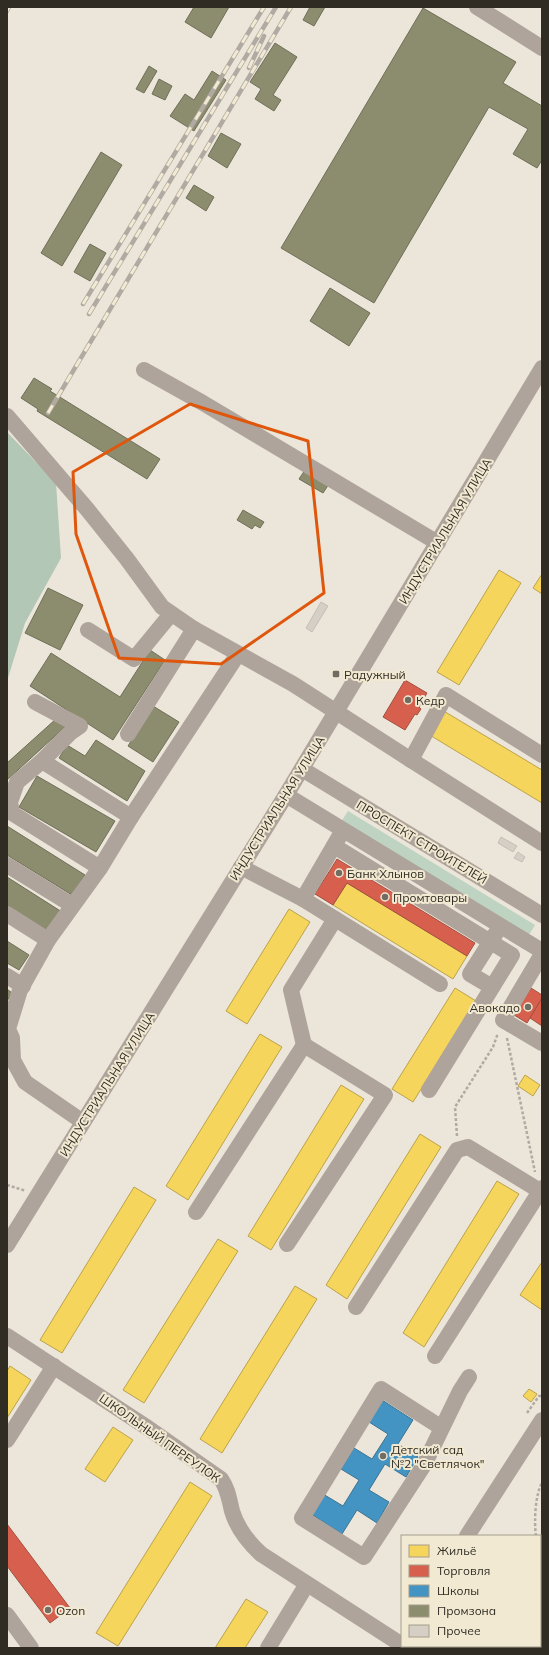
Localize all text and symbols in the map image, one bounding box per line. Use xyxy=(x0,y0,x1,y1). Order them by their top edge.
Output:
street label: ИНДУСТРИАЛЬНАЯ УЛИЦА xyxy=(395,455,495,607)
place label: Радужный xyxy=(344,667,406,682)
marker: Радужный xyxy=(331,669,341,679)
place label: Кедр xyxy=(416,693,445,708)
marker: Кедр xyxy=(403,695,413,705)
street label: ИНДУСТРИАЛЬНАЯ УЛИЦА xyxy=(226,733,328,883)
street label: ПРОСПЕКТ СТРОИТЕЛЕЙ xyxy=(354,797,490,887)
place label: Банк Хлынов xyxy=(347,866,424,881)
marker: Банк Хлынов xyxy=(334,868,344,878)
place label: Промтовары xyxy=(393,890,467,905)
marker: Промтовары xyxy=(380,892,390,902)
place label: Авокадо xyxy=(469,1000,520,1015)
marker: Авокадо xyxy=(523,1002,533,1012)
street label: ИНДУСТРИАЛЬНАЯ УЛИЦА xyxy=(56,1009,158,1159)
street label: ШКОЛЬНЫЙ ПЕРЕУЛОК xyxy=(97,1390,224,1486)
place label: Детский сад №2 "Светлячок" xyxy=(391,1442,485,1471)
marker: Детский сад №2 "Светлячок" xyxy=(378,1451,388,1461)
legend xyxy=(401,1535,541,1647)
text: Жильё xyxy=(437,1543,477,1558)
text: Торговля xyxy=(437,1563,490,1578)
text: Школы xyxy=(437,1583,479,1598)
place label: Ozon xyxy=(56,1603,85,1618)
text: Промзона xyxy=(437,1603,496,1618)
marker: Ozon xyxy=(43,1605,53,1615)
text: Прочее xyxy=(437,1623,481,1638)

